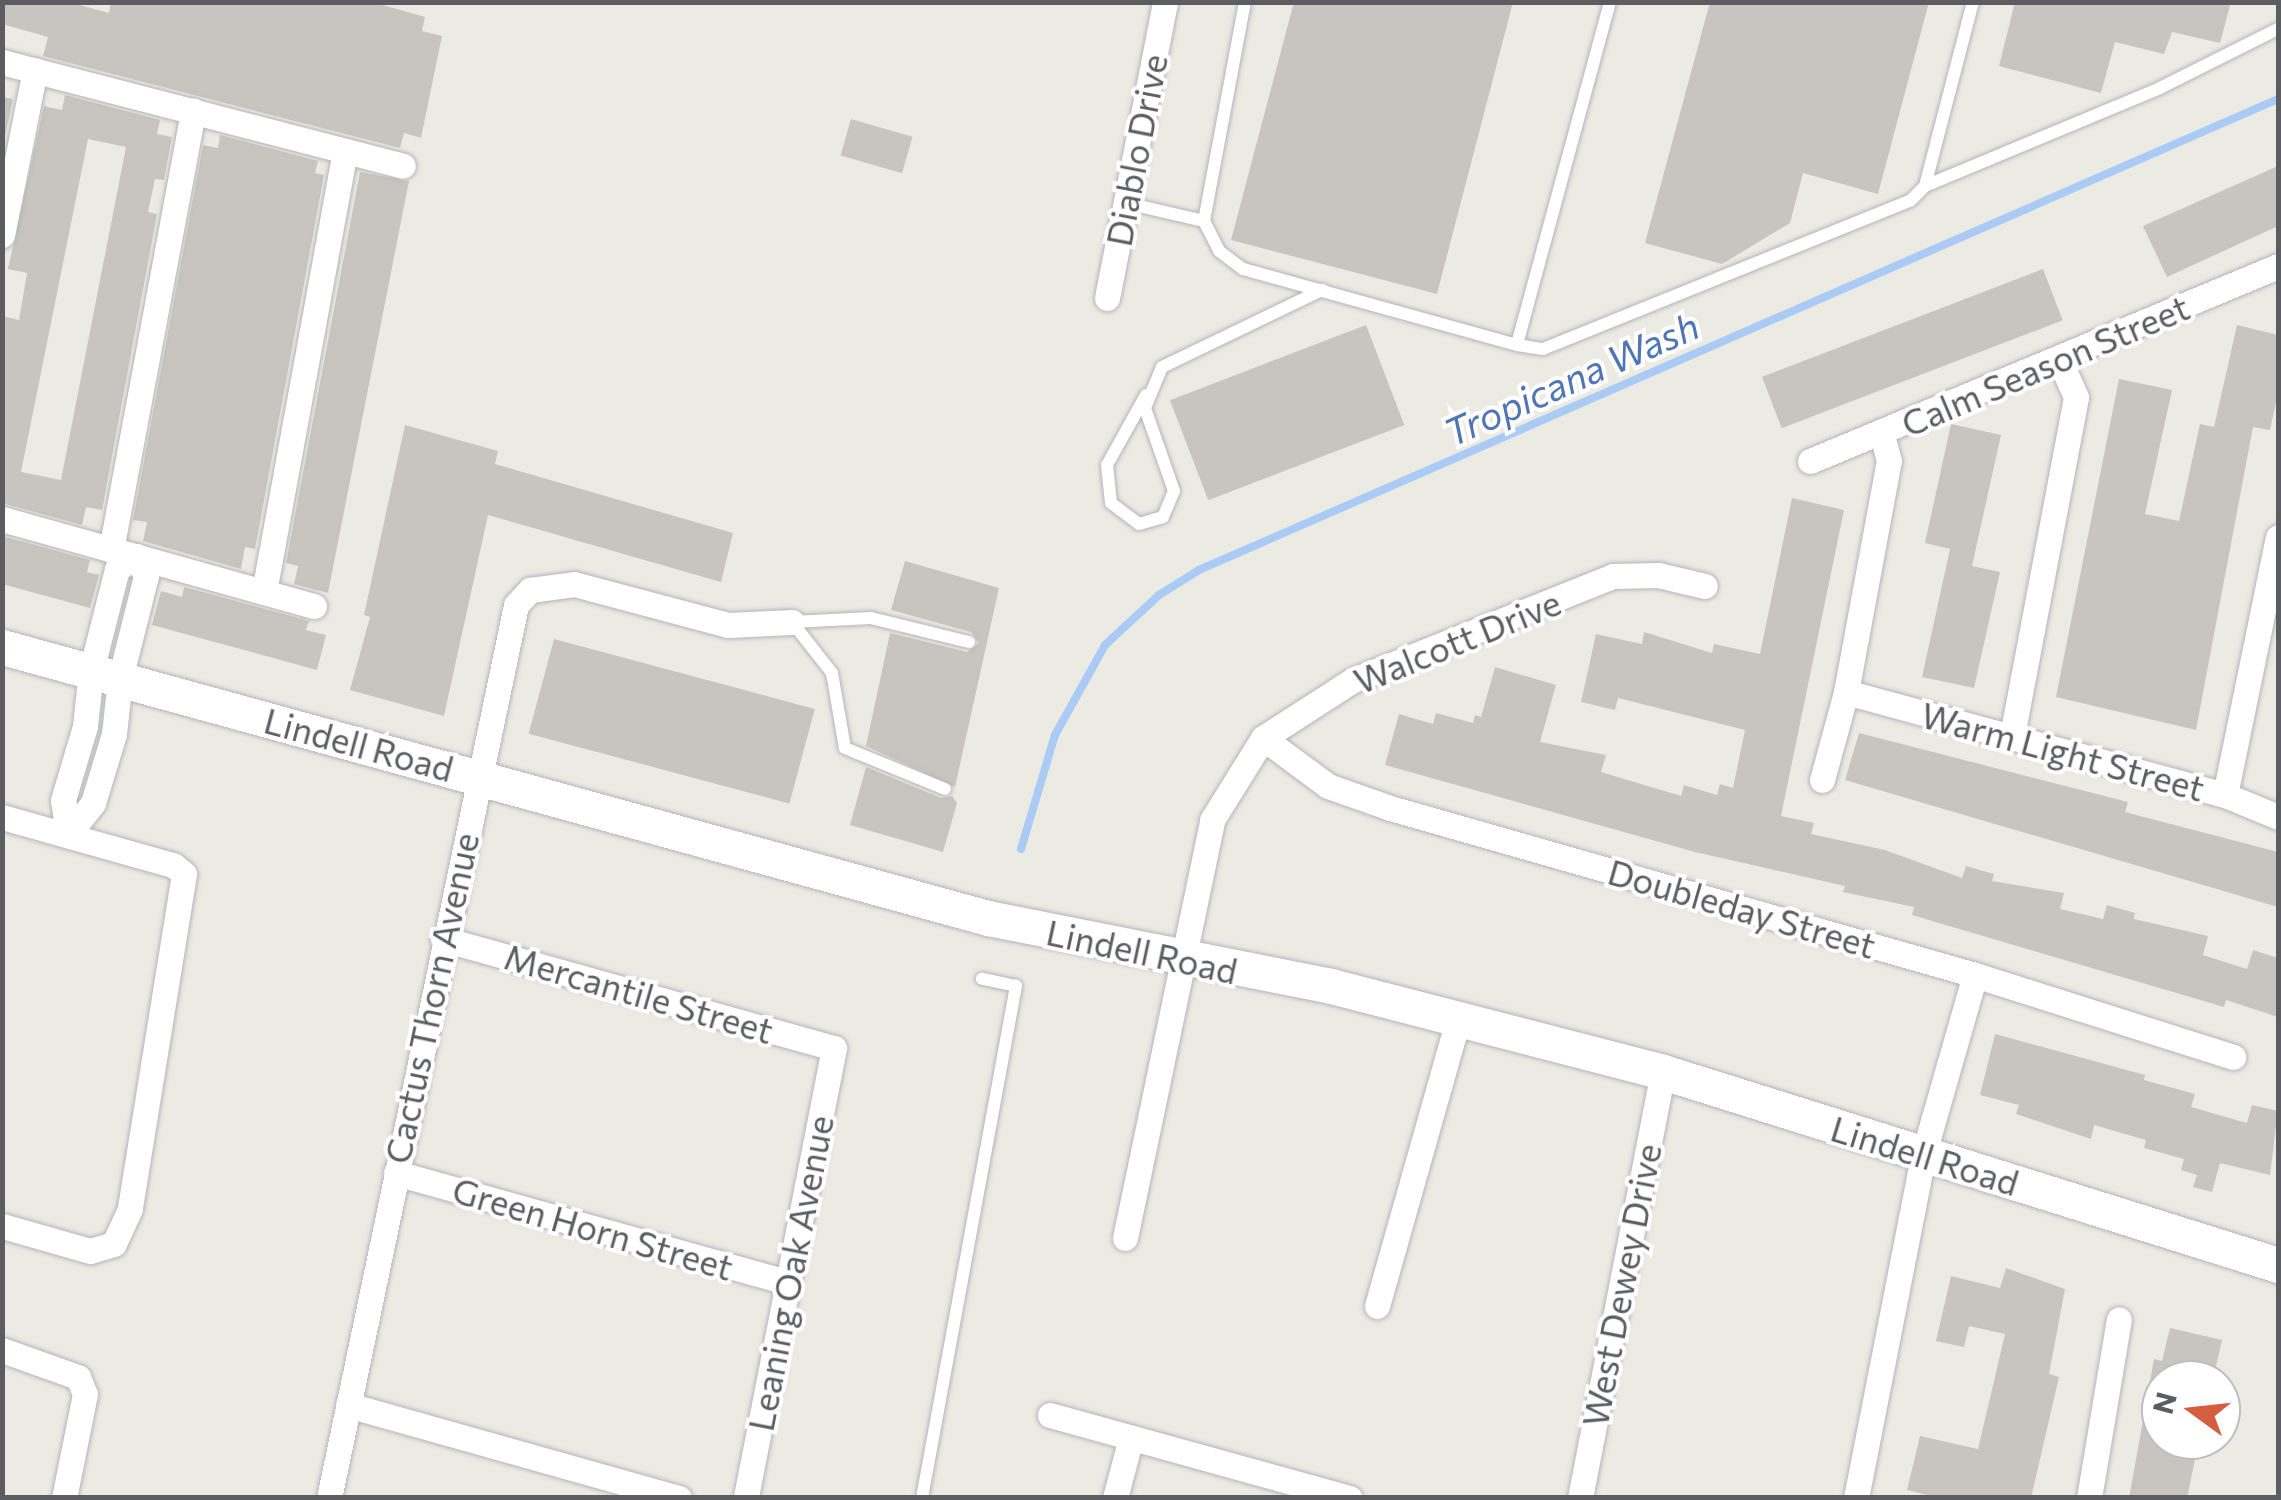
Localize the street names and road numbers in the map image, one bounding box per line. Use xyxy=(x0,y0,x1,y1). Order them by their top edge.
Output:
street label: Diablo Drive xyxy=(1097,50,1175,250)
street label: Calm Season Street xyxy=(1895,285,2195,445)
street label: Walcott Drive xyxy=(1348,581,1566,701)
street label: Warm Light Street xyxy=(1917,693,2209,809)
street label: Lindell Road xyxy=(260,699,458,789)
street label: Cactus Thorn Avenue xyxy=(375,829,487,1167)
street label: Doubleday Street xyxy=(1603,850,1881,966)
street label: Lindell Road xyxy=(1043,910,1241,992)
street label: Mercantile Street xyxy=(500,935,778,1051)
street label: Lindell Road xyxy=(1826,1107,2024,1203)
street label: Leaning Oak Avenue xyxy=(739,1112,841,1434)
street label: West Dewey Drive xyxy=(1573,1140,1669,1430)
street label: Green Horn Street xyxy=(448,1168,738,1288)

